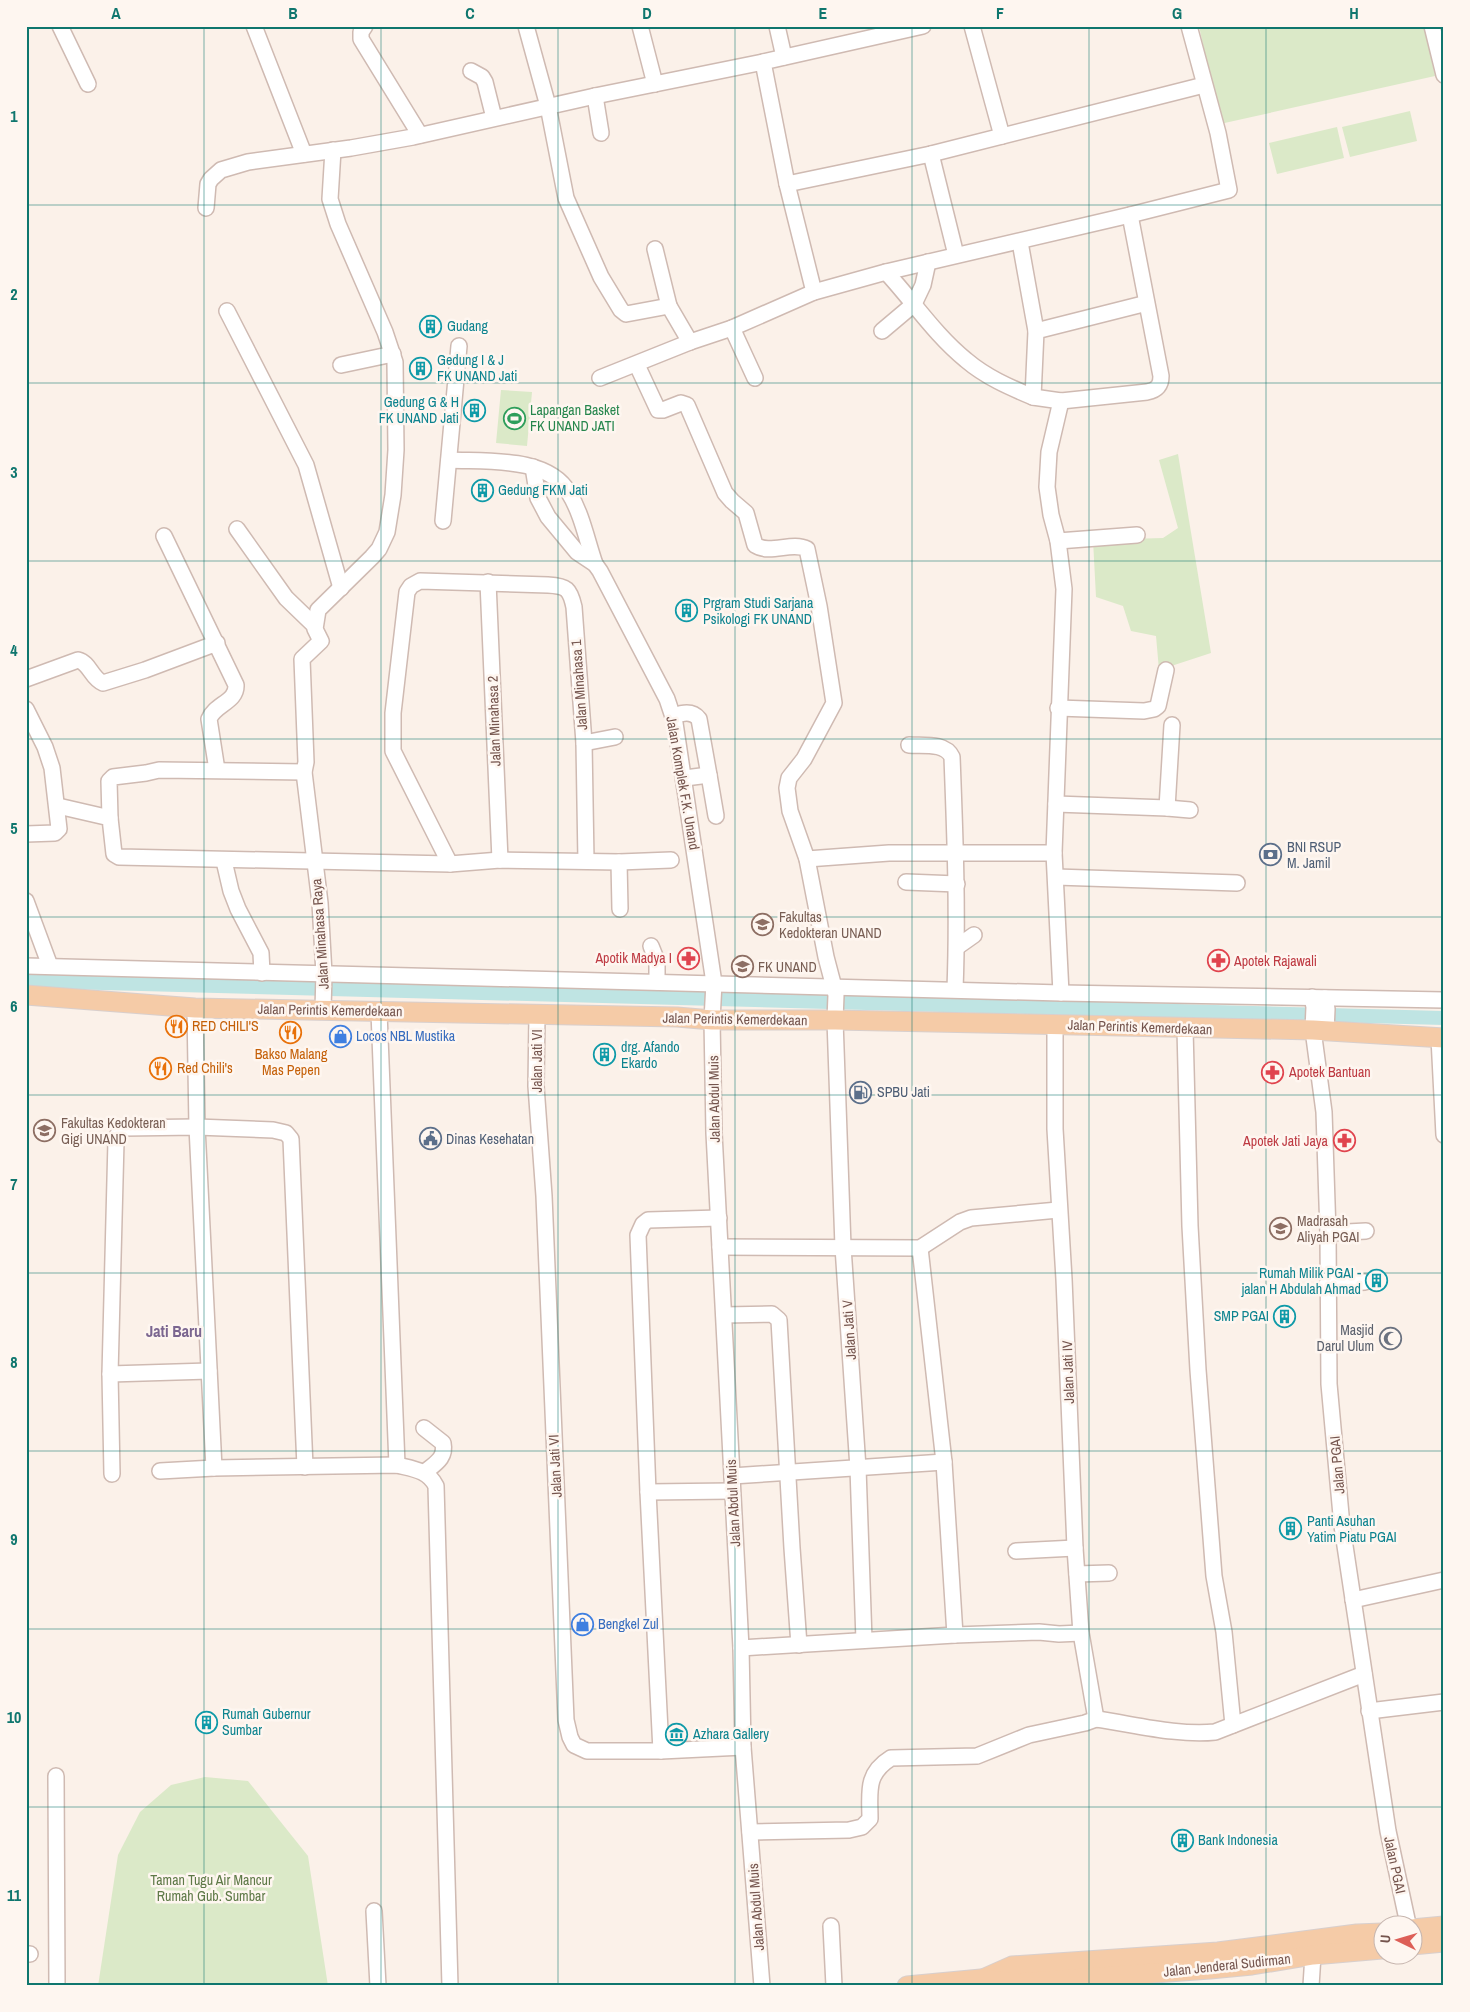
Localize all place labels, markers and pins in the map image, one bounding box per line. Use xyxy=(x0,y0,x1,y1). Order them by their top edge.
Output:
building icon: Gudang xyxy=(419,314,443,338)
place label: Gudang xyxy=(447,317,488,335)
place label: Gedung I & J FK UNAND Jati xyxy=(437,351,517,385)
building icon: Gedung I & J FK UNAND Jati xyxy=(409,356,433,380)
place label: Gedung G & H FK UNAND Jati xyxy=(379,393,459,427)
building icon: Gedung G & H FK UNAND Jati xyxy=(463,398,487,422)
place label: Lapangan Basket FK UNAND JATI xyxy=(530,401,619,435)
sports icon: Lapangan Basket FK UNAND JATI xyxy=(502,406,526,430)
building icon: Gedung FKM Jati xyxy=(470,478,494,502)
place label: Gedung FKM Jati xyxy=(498,481,588,499)
place label: Prgram Studi Sarjana Psikologi FK UNAND xyxy=(703,594,814,628)
building icon: Prgram Studi Sarjana Psikologi FK UNAND xyxy=(675,599,699,623)
place label: BNI RSUP M. Jamil xyxy=(1287,838,1342,872)
bank icon: BNI RSUP M. Jamil xyxy=(1259,843,1283,867)
place label: Fakultas Kedokteran UNAND xyxy=(779,908,882,942)
school or university icon: Fakultas Kedokteran UNAND xyxy=(751,913,775,937)
pharmacy icon: Apotik Madya I xyxy=(676,946,700,970)
place label: Apotik Madya I xyxy=(594,949,672,967)
pharmacy icon: Apotek Rajawali xyxy=(1206,949,1230,973)
place label: Apotek Rajawali xyxy=(1233,952,1317,970)
school or university icon: FK UNAND xyxy=(730,955,754,979)
place label: FK UNAND xyxy=(758,958,817,976)
restaurant icon: RED CHILI'S xyxy=(164,1014,188,1038)
place label: RED CHILI'S xyxy=(192,1017,259,1035)
restaurant icon: Bakso Malang Mas Pepen xyxy=(279,1020,303,1044)
shop icon: Locos NBL Mustika xyxy=(328,1024,352,1048)
place label: Locos NBL Mustika xyxy=(356,1027,456,1045)
place label: drg. Afando Ekardo xyxy=(621,1038,680,1072)
building icon: drg. Afando Ekardo xyxy=(593,1043,617,1067)
place label: Bakso Malang Mas Pepen xyxy=(255,1045,328,1079)
restaurant icon: Red Chili's xyxy=(149,1056,173,1080)
place label: Red Chili's xyxy=(177,1059,233,1077)
pharmacy icon: Apotek Bantuan xyxy=(1261,1060,1285,1084)
place label: Apotek Bantuan xyxy=(1288,1063,1371,1081)
fuel station icon: SPBU Jati xyxy=(849,1080,873,1104)
place label: SPBU Jati xyxy=(877,1083,930,1101)
place label: Fakultas Kedokteran Gigi UNAND xyxy=(61,1114,166,1148)
school or university icon: Fakultas Kedokteran Gigi UNAND xyxy=(33,1119,57,1143)
public building icon: Dinas Kesehatan xyxy=(418,1127,442,1151)
pharmacy icon: Apotek Jati Jaya xyxy=(1332,1129,1356,1153)
place label: Dinas Kesehatan xyxy=(446,1130,534,1148)
place label: Apotek Jati Jaya xyxy=(1242,1132,1329,1150)
place label: Madrasah Aliyah PGAI xyxy=(1296,1212,1360,1246)
school or university icon: Madrasah Aliyah PGAI xyxy=(1269,1217,1293,1241)
place label: Rumah Milik PGAI - jalan H Abdulah Ahmad xyxy=(1241,1264,1361,1298)
building icon: Rumah Milik PGAI - jalan H Abdulah Ahmad xyxy=(1365,1269,1389,1293)
building icon: SMP PGAI xyxy=(1273,1304,1297,1328)
place label: SMP PGAI xyxy=(1214,1307,1269,1325)
place label: Masjid Darul Ulum xyxy=(1317,1321,1374,1355)
mosque icon: Masjid Darul Ulum xyxy=(1378,1326,1402,1350)
place label: Panti Asuhan Yatim Piatu PGAI xyxy=(1307,1512,1397,1546)
building icon: Panti Asuhan Yatim Piatu PGAI xyxy=(1279,1517,1303,1541)
shop icon: Bengkel Zul xyxy=(570,1612,594,1636)
place label: Bengkel Zul xyxy=(598,1615,659,1633)
place label: Rumah Gubernur Sumbar xyxy=(222,1705,311,1739)
building icon: Rumah Gubernur Sumbar xyxy=(194,1710,218,1734)
museum icon: Azhara Gallery xyxy=(665,1722,689,1746)
place label: Azhara Gallery xyxy=(692,1725,769,1743)
building icon: Bank Indonesia xyxy=(1170,1828,1194,1852)
place label: Bank Indonesia xyxy=(1198,1831,1278,1849)

